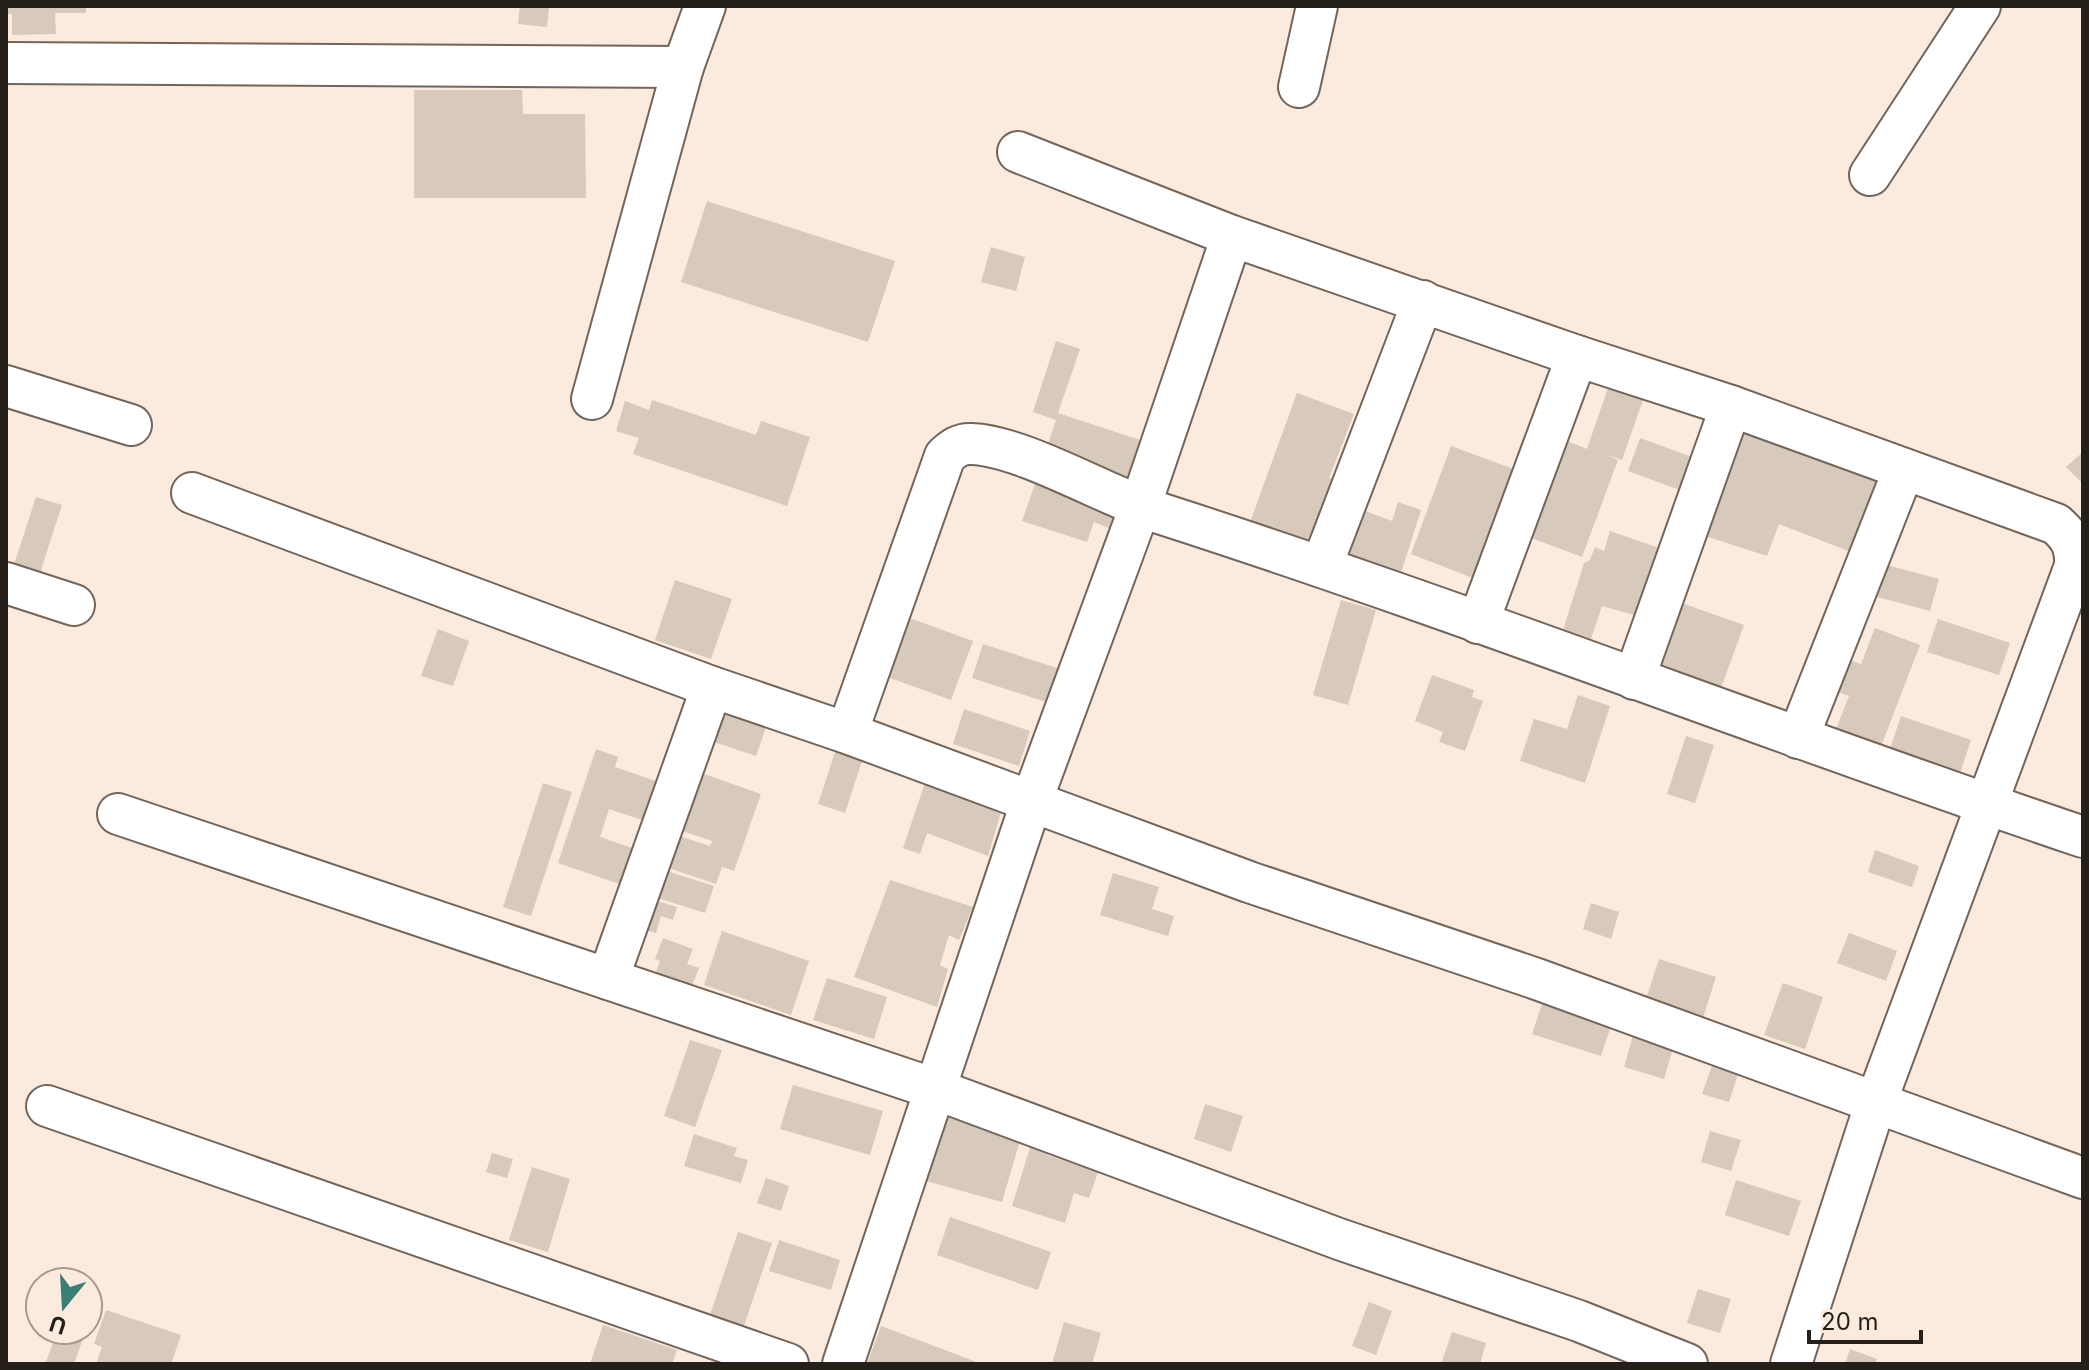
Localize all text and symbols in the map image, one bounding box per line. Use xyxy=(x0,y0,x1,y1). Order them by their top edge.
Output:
north arrow xyxy=(24,1266,104,1346)
scale bar xyxy=(1809,1294,1921,1344)
text: 20 m xyxy=(1821,1307,1879,1336)
text: U xyxy=(46,1310,69,1340)

